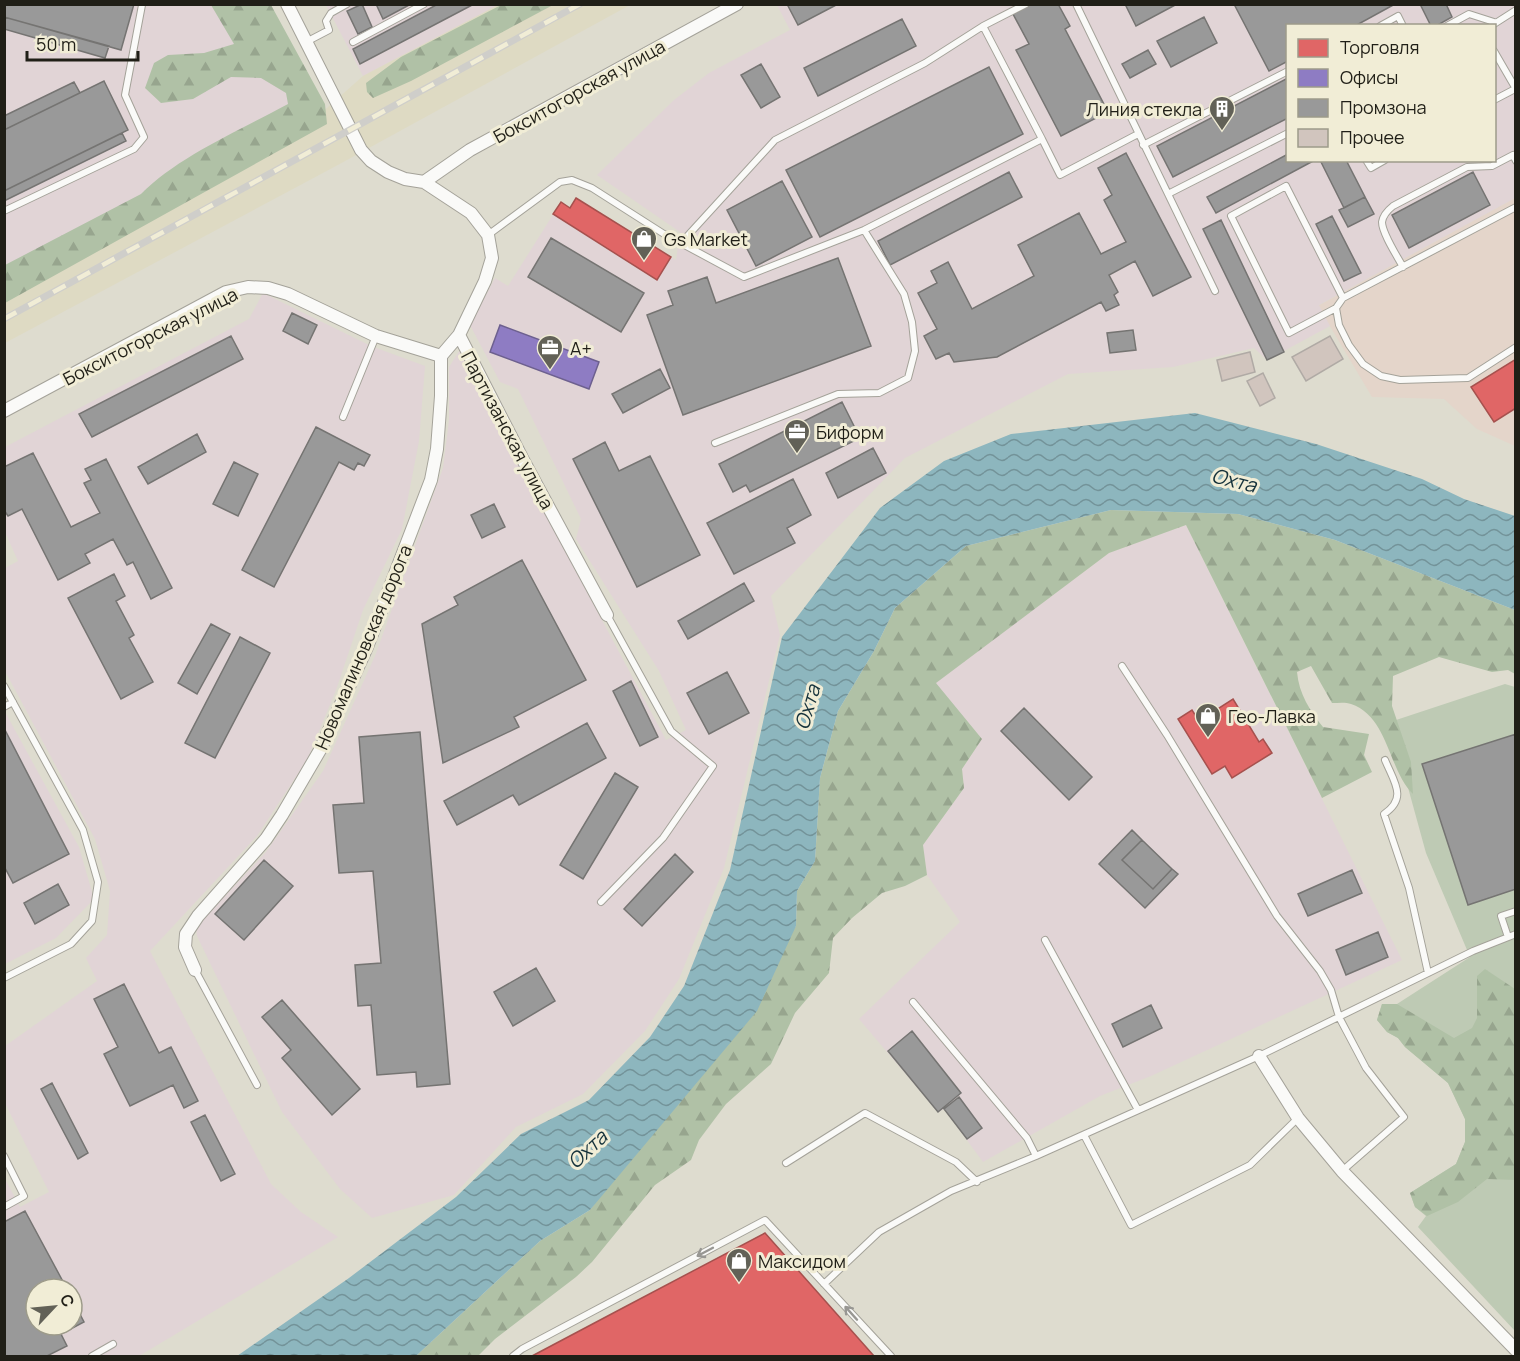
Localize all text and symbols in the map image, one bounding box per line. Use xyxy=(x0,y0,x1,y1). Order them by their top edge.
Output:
scale bar xyxy=(27,24,138,62)
legend xyxy=(1286,24,1496,162)
text: 50 m xyxy=(36,32,76,56)
street label: Бокситогорская улица xyxy=(489,34,669,148)
text: Торговля xyxy=(1340,35,1419,59)
text: Офисы xyxy=(1340,65,1398,89)
building icon: Линия стекла xyxy=(1207,94,1237,132)
text: Промзона xyxy=(1340,95,1427,119)
place label: Линия стекла xyxy=(1086,97,1202,121)
text: Прочее xyxy=(1340,125,1405,149)
shop icon: Gs Market xyxy=(629,224,659,262)
place label: Gs Market xyxy=(664,227,748,251)
street label: Бокситогорская улица xyxy=(59,282,241,390)
office icon: А+ xyxy=(535,333,565,371)
place label: А+ xyxy=(570,336,592,360)
street label: Партизанская улица xyxy=(456,347,560,513)
office icon: Биформ xyxy=(782,417,812,455)
place label: Биформ xyxy=(816,420,884,444)
water label: Охта xyxy=(1209,461,1260,499)
street label: Новомалиновская дорога xyxy=(309,541,417,753)
water label: Охта xyxy=(788,681,826,733)
shop icon: Гео-Лавка xyxy=(1193,701,1223,739)
place label: Гео-Лавка xyxy=(1228,704,1316,728)
water label: Охта xyxy=(561,1123,613,1174)
one-way arrow xyxy=(697,1246,715,1258)
shop icon: Максидом xyxy=(724,1246,754,1284)
place label: Максидом xyxy=(758,1249,846,1273)
north arrow xyxy=(24,1277,84,1337)
text: С xyxy=(55,1290,80,1311)
one-way arrow xyxy=(844,1306,858,1321)

